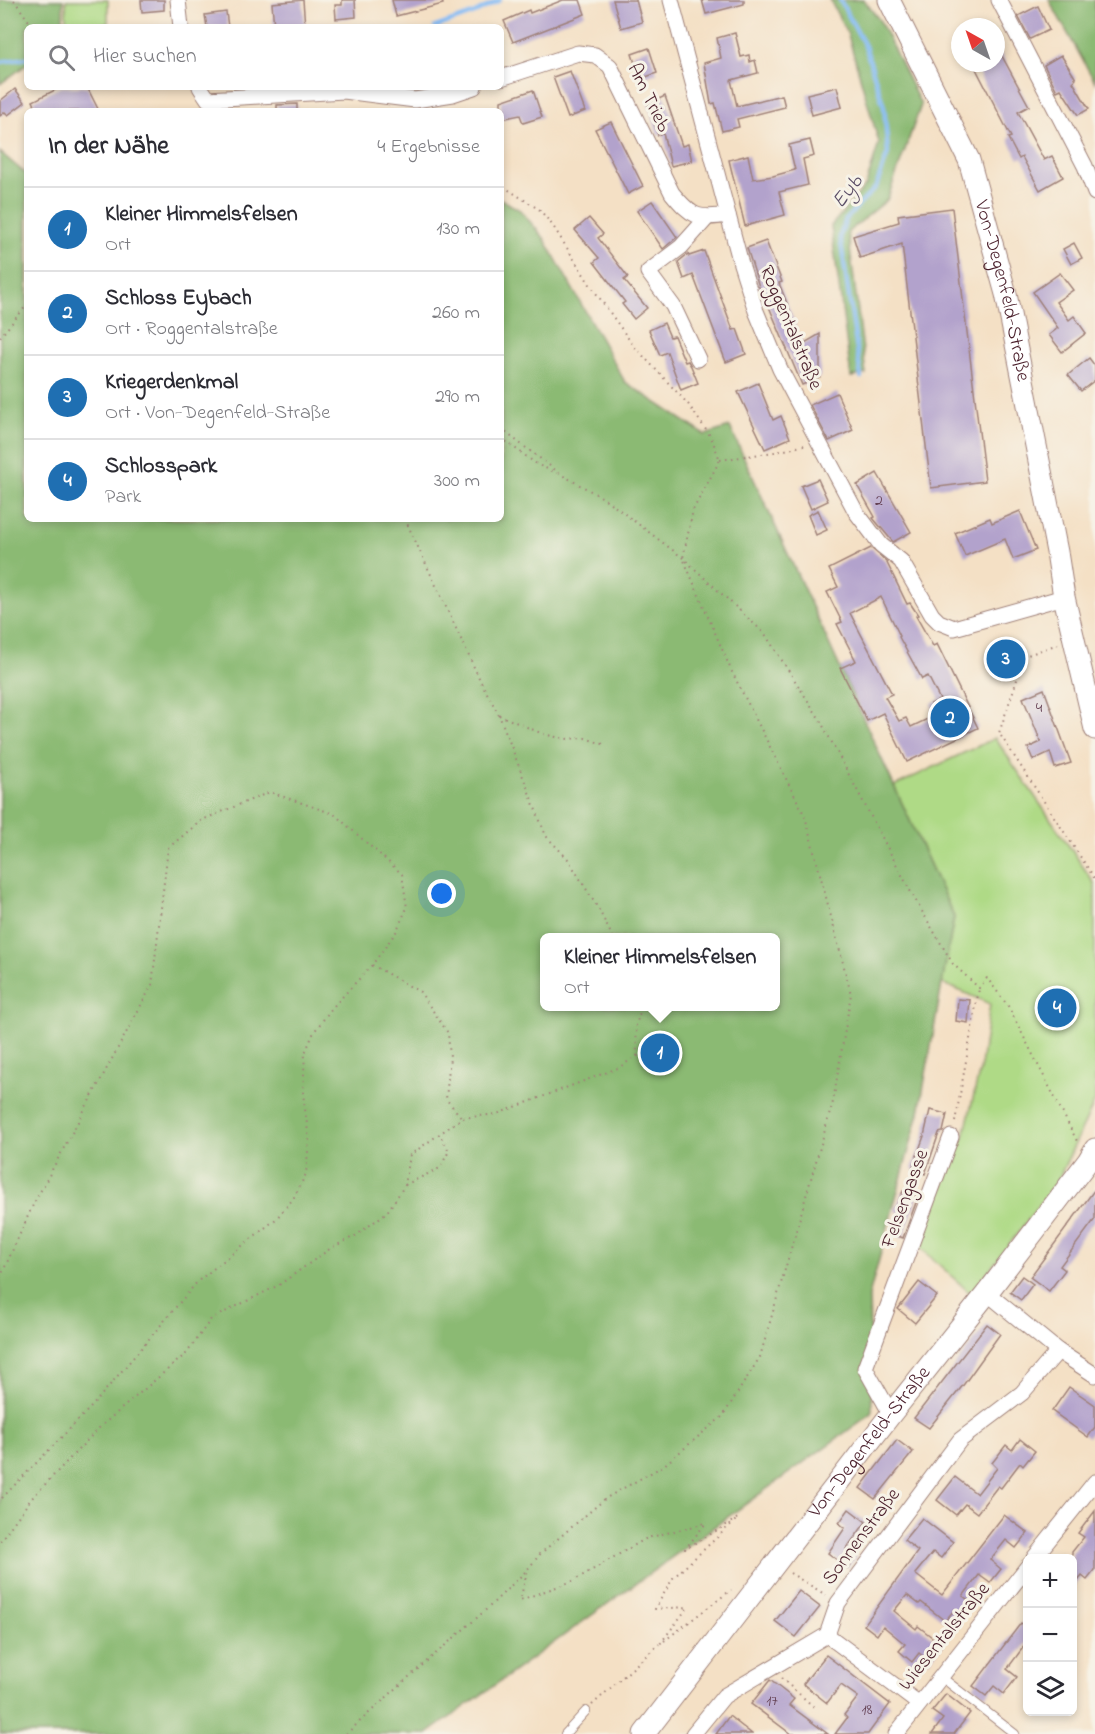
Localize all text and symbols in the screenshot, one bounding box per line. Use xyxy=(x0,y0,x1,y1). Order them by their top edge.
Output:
north arrow xyxy=(951,18,1005,72)
search box xyxy=(24,24,504,90)
icon: search xyxy=(45,41,78,74)
text: Hier suchen xyxy=(93,41,197,73)
street label: Am Trieb xyxy=(619,59,677,138)
text: In der Nähe xyxy=(48,128,169,166)
text: 4 Ergebnisse xyxy=(377,133,480,162)
water label: Eyb xyxy=(825,168,871,215)
street label: Von-Degenfeld-Straße xyxy=(966,196,1037,384)
text: Kleiner Himmelsfelsen xyxy=(105,199,298,231)
text: 1 xyxy=(64,215,71,244)
text: 130 m xyxy=(436,215,480,244)
text: Ort xyxy=(105,231,131,260)
street label: Roggentalstraße xyxy=(750,261,829,395)
text: Schloss Eybach xyxy=(105,283,252,315)
text: 2 xyxy=(63,299,72,328)
text: 260 m xyxy=(432,299,480,328)
text: Ort · Roggentalstraße xyxy=(105,315,278,344)
text: Kriegerdenkmal xyxy=(105,367,238,399)
text: 3 xyxy=(63,383,72,412)
text: 290 m xyxy=(435,383,480,412)
text: Ort · Von-Degenfeld-Straße xyxy=(105,399,330,428)
text: Schlosspark xyxy=(105,451,217,483)
text: 4 xyxy=(63,467,72,496)
text: 300 m xyxy=(434,467,480,496)
text: Park xyxy=(105,483,141,512)
house number: 2 xyxy=(875,489,883,513)
pin: 3 xyxy=(986,636,1026,682)
pin: 2 xyxy=(930,696,970,740)
house number: 4 xyxy=(1036,696,1043,720)
your location xyxy=(427,879,456,908)
popup xyxy=(540,933,780,1011)
text: Kleiner Himmelsfelsen xyxy=(564,942,756,974)
text: Ort xyxy=(564,974,590,1003)
pin: 4 xyxy=(1038,986,1076,1030)
pin: 1 xyxy=(640,1030,680,1076)
street label: Felsengasse xyxy=(874,1145,938,1254)
street label: Von-Degenfeld-Straße xyxy=(801,1360,938,1525)
street label: Sonnenstraße xyxy=(816,1482,908,1592)
map controls xyxy=(1023,1554,1077,1716)
button: + xyxy=(1023,1554,1077,1608)
street label: Wiesentalstraße xyxy=(892,1576,998,1698)
button: − xyxy=(1023,1608,1077,1662)
button: layers xyxy=(1023,1662,1077,1716)
house number: 17 xyxy=(766,1689,778,1713)
house number: 18 xyxy=(861,1698,873,1722)

